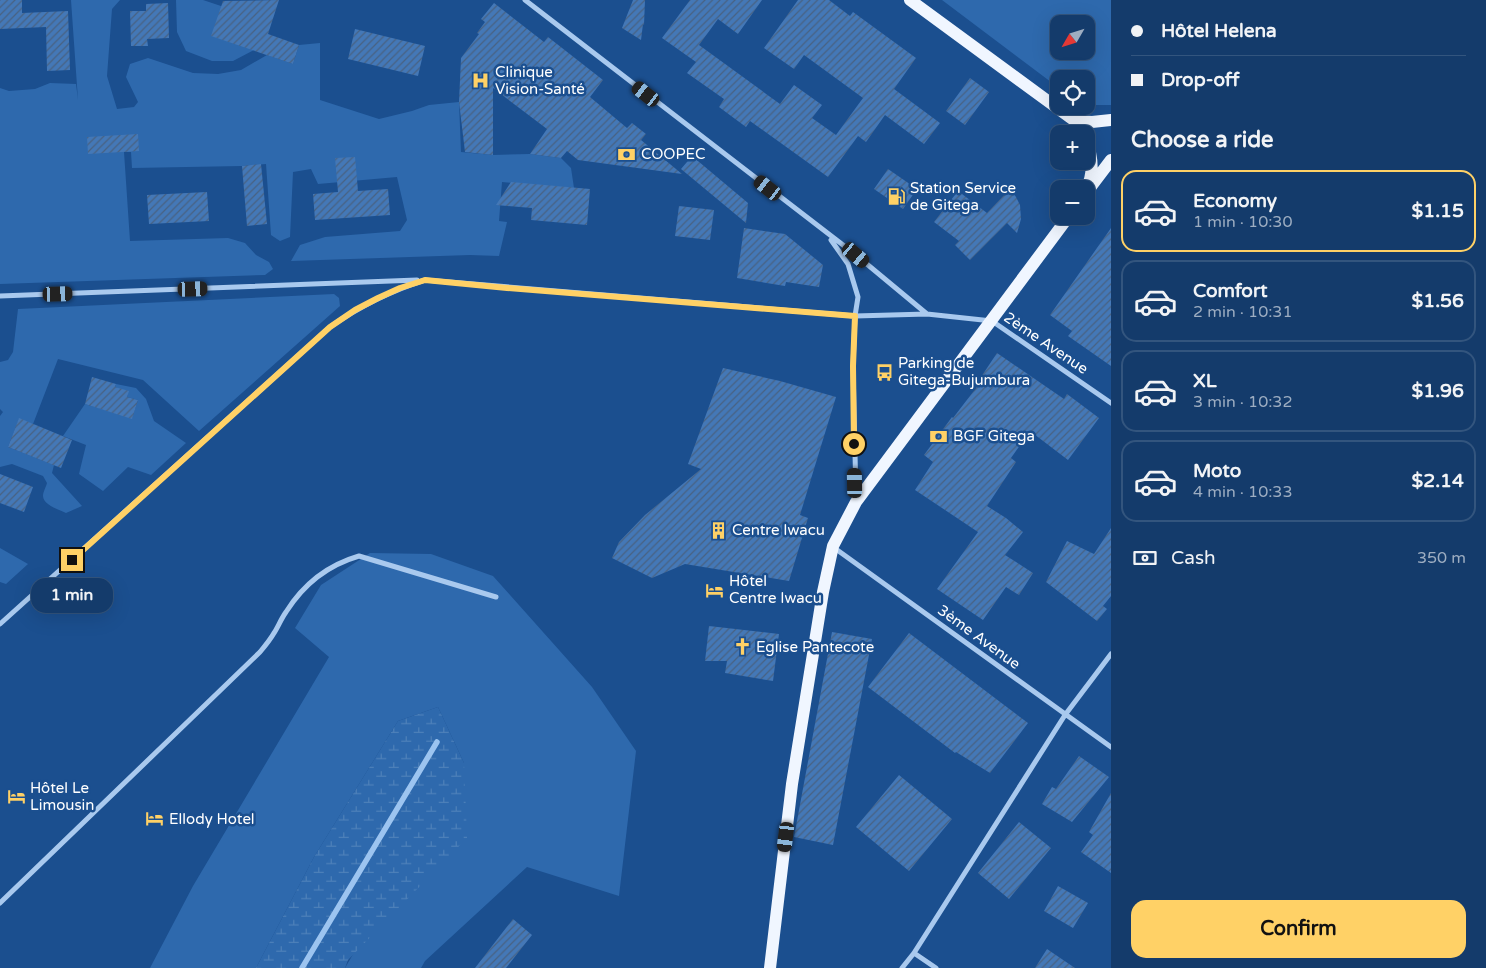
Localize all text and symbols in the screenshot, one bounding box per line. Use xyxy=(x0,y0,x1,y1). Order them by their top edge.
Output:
north arrow xyxy=(1050,15,1095,60)
map controls xyxy=(1050,15,1095,225)
text: Hôtel Helena xyxy=(1161,20,1277,42)
place label: Clinique Vision-Santé xyxy=(495,63,585,98)
text: Drop-off xyxy=(1161,69,1240,91)
button: locate xyxy=(1050,70,1095,115)
hospital icon: Clinique Vision-Santé xyxy=(471,71,491,91)
car xyxy=(629,79,662,109)
button: + xyxy=(1050,125,1095,170)
text: Choose a ride xyxy=(1131,127,1274,153)
bank icon: COOPEC xyxy=(617,144,637,164)
place label: COOPEC xyxy=(641,145,705,163)
car xyxy=(751,173,784,203)
place label: Station Service de Gitega xyxy=(910,179,1016,214)
button: − xyxy=(1050,180,1095,225)
fuel station icon: Station Service de Gitega xyxy=(886,187,906,207)
icon: car xyxy=(1133,189,1178,234)
text: Economy xyxy=(1193,190,1277,212)
text: $1.15 xyxy=(1412,200,1464,222)
text: 1 min · 10:30 xyxy=(1193,212,1292,232)
car xyxy=(839,240,872,270)
icon: car xyxy=(1133,279,1178,324)
text: Comfort xyxy=(1193,280,1267,302)
car xyxy=(177,281,208,297)
car xyxy=(42,286,73,302)
text: $1.56 xyxy=(1412,290,1464,312)
text: 2 min · 10:31 xyxy=(1193,302,1292,322)
street label: 2ème Avenue xyxy=(1000,308,1092,378)
place label: Parking de Gitega-Bujumbura xyxy=(898,354,1030,389)
bus stop icon: Parking de Gitega-Bujumbura xyxy=(874,362,894,382)
icon: car xyxy=(1133,369,1178,414)
text: XL xyxy=(1193,370,1217,392)
text: $1.96 xyxy=(1412,380,1464,402)
text: 3 min · 10:32 xyxy=(1193,392,1292,412)
bank icon: BGF Gitega xyxy=(929,426,949,446)
place label: BGF Gitega xyxy=(953,427,1035,445)
route start xyxy=(843,433,865,455)
icon: car xyxy=(1133,459,1178,504)
text: Moto xyxy=(1193,460,1241,482)
car xyxy=(847,468,862,498)
text: $2.14 xyxy=(1412,470,1464,492)
text: 4 min · 10:33 xyxy=(1193,482,1292,502)
building icon: Centre Iwacu xyxy=(708,520,728,540)
place label: Centre Iwacu xyxy=(732,521,825,539)
icon: cash xyxy=(1131,544,1159,572)
text: Cash xyxy=(1171,547,1216,569)
text: 350 m xyxy=(1417,548,1466,568)
route end xyxy=(61,549,83,571)
place label: Hôtel Centre Iwacu xyxy=(729,572,822,607)
callout: 1 min xyxy=(31,578,113,612)
hotel icon: Hôtel Centre Iwacu xyxy=(705,580,725,600)
text: 1 min xyxy=(51,585,93,605)
street label: 3ème Avenue xyxy=(934,601,1024,673)
church icon: Eglise Pantecote xyxy=(732,637,752,657)
place label: Eglise Pantecote xyxy=(756,638,874,656)
place label: Hôtel Le Limousin xyxy=(30,779,94,814)
hotel icon: Hôtel Le Limousin xyxy=(6,787,26,807)
hotel icon: Ellody Hotel xyxy=(145,809,165,829)
place label: Ellody Hotel xyxy=(169,810,255,828)
car xyxy=(776,821,795,853)
button: Confirm xyxy=(1131,900,1466,958)

